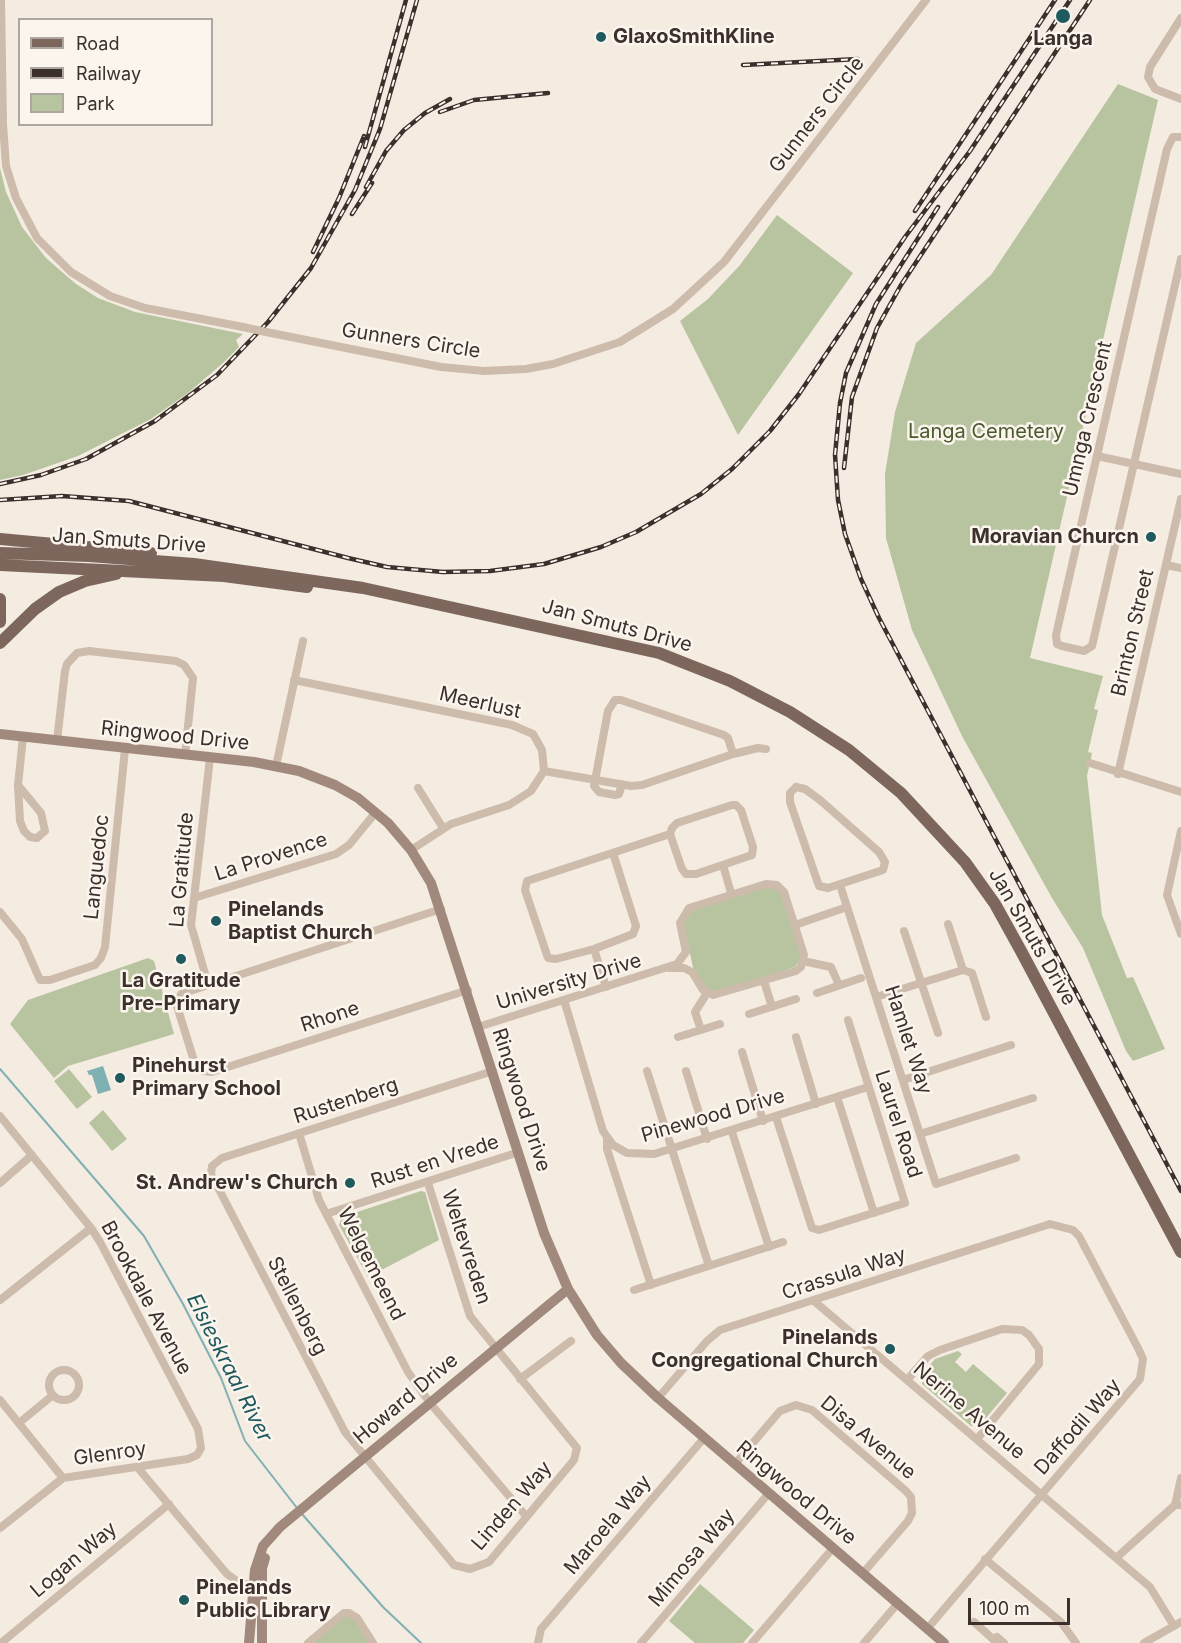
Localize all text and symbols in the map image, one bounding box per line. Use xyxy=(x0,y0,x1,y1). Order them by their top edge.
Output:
marker: Langa xyxy=(1054,7,1072,25)
legend xyxy=(18,18,213,126)
place label: GlaxoSmithKline xyxy=(613,25,775,49)
place label: Langa xyxy=(1033,27,1093,51)
marker: GlaxoSmithKline xyxy=(594,30,608,44)
text: Road xyxy=(76,33,119,54)
street label: Gunners Circle xyxy=(764,52,870,178)
text: Railway xyxy=(76,63,141,84)
text: Park xyxy=(76,93,115,114)
street label: Gunners Circle xyxy=(340,318,482,364)
street label: Umnga Crescent xyxy=(1058,339,1118,499)
park label: Langa Cemetery xyxy=(908,420,1064,444)
street label: Jan Smuts Drive xyxy=(51,524,207,558)
place label: Moravian Churcn xyxy=(971,525,1139,549)
marker: Moravian Churcn xyxy=(1144,530,1158,544)
street label: Brinton Street xyxy=(1107,567,1159,699)
street label: Jan Smuts Drive xyxy=(539,594,695,658)
street label: Meerlust xyxy=(437,682,523,724)
street label: Ringwood Drive xyxy=(100,716,250,756)
street label: La Gratitude xyxy=(165,811,199,929)
street label: Languedoc xyxy=(80,813,114,921)
street label: La Provence xyxy=(212,827,330,887)
street label: Jan Smuts Drive xyxy=(983,864,1081,1010)
place label: Pinelands Baptist Church xyxy=(228,898,373,945)
marker: Pinelands Baptist Church xyxy=(209,914,223,928)
street label: University Drive xyxy=(494,949,644,1015)
marker: La Gratitude Pre-Primary xyxy=(174,952,188,966)
place label: La Gratitude Pre-Primary xyxy=(121,969,241,1016)
street label: Hamlet Way xyxy=(879,982,937,1098)
street label: Rhone xyxy=(298,996,362,1038)
street label: Ringwood Drive xyxy=(487,1025,555,1175)
place label: Pinehurst Primary School xyxy=(132,1054,281,1101)
street label: Laurel Road xyxy=(869,1067,927,1181)
marker: Pinehurst Primary School xyxy=(113,1071,127,1085)
street label: Rustenberg xyxy=(291,1073,401,1129)
street label: Pinewood Drive xyxy=(638,1084,788,1148)
street label: Rust en Vrede xyxy=(368,1130,502,1194)
place label: St. Andrew's Church xyxy=(136,1171,338,1195)
marker: St. Andrew's Church xyxy=(343,1176,357,1190)
street label: Weltevreden xyxy=(436,1187,496,1307)
street label: Welgemeend xyxy=(332,1203,410,1325)
street label: Brookdale Avenue xyxy=(95,1217,197,1379)
street label: Crassula Way xyxy=(779,1243,909,1305)
street label: Stellenberg xyxy=(262,1253,332,1359)
water label: Elsieskraal River xyxy=(181,1290,277,1446)
place label: Pinelands Congregational Church xyxy=(651,1326,878,1373)
marker: Pinelands Congregational Church xyxy=(883,1342,897,1356)
street label: Howard Drive xyxy=(349,1348,463,1450)
street label: Nerine Avenue xyxy=(908,1357,1030,1465)
street label: Daffodil Way xyxy=(1030,1374,1126,1480)
street label: Disa Avenue xyxy=(815,1391,921,1485)
street label: Ringwood Drive xyxy=(731,1436,861,1550)
street label: Glenroy xyxy=(72,1437,148,1471)
street label: Linden Way xyxy=(467,1457,557,1555)
street label: Maroela Way xyxy=(559,1470,657,1580)
street label: Mimosa Way xyxy=(644,1504,740,1612)
street label: Logan Way xyxy=(26,1517,122,1603)
place label: Pinelands Public Library xyxy=(196,1576,331,1623)
scale bar xyxy=(971,1586,1073,1624)
marker: Pinelands Public Library xyxy=(177,1593,191,1607)
text: 100 m xyxy=(979,1598,1030,1619)

